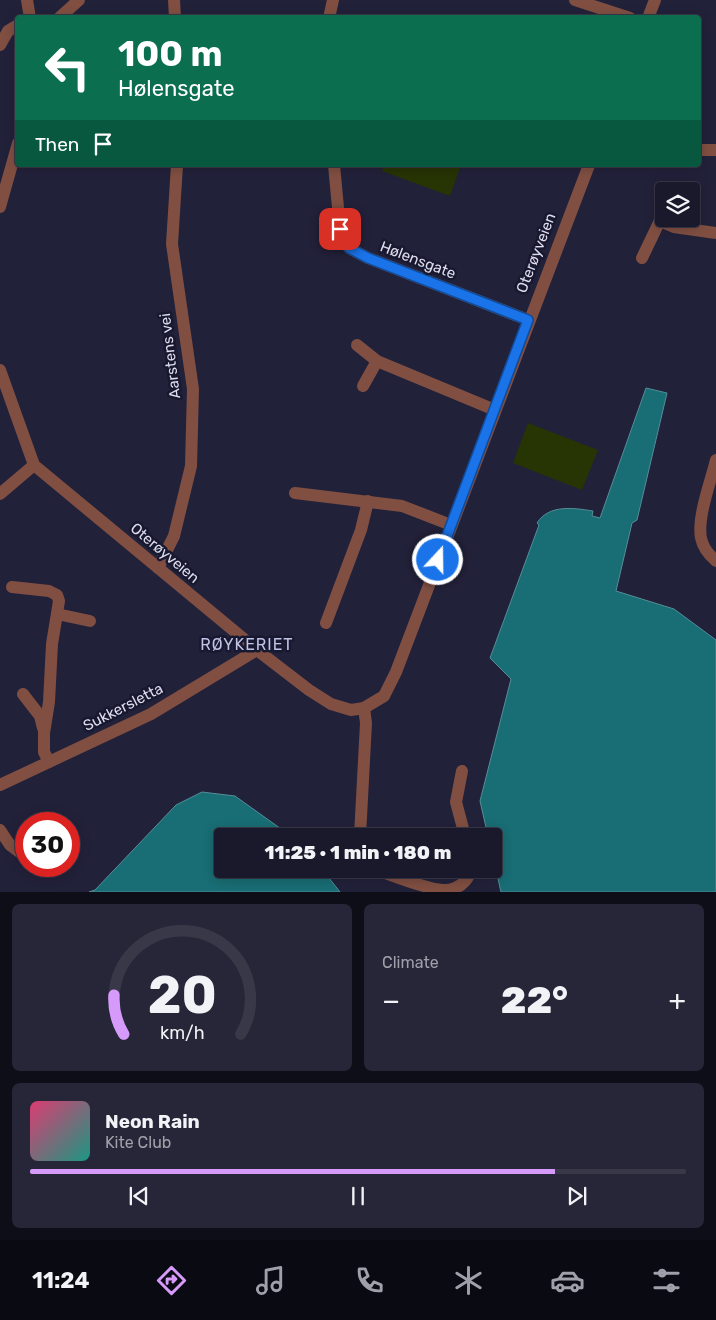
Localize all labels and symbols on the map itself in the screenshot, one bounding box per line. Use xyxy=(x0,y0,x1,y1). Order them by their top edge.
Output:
pin xyxy=(319,208,361,250)
street label: Oterøyveien xyxy=(513,211,559,295)
street label: Hølensgate xyxy=(378,237,458,283)
street label: Aarstens vei xyxy=(156,312,184,400)
street label: Oterøyveien xyxy=(127,519,203,587)
position arrow xyxy=(411,533,463,585)
district label: RØYKERIET xyxy=(200,635,294,654)
street label: Sukkersletta xyxy=(80,679,166,735)
speed limit sign: 30 xyxy=(15,812,80,877)

